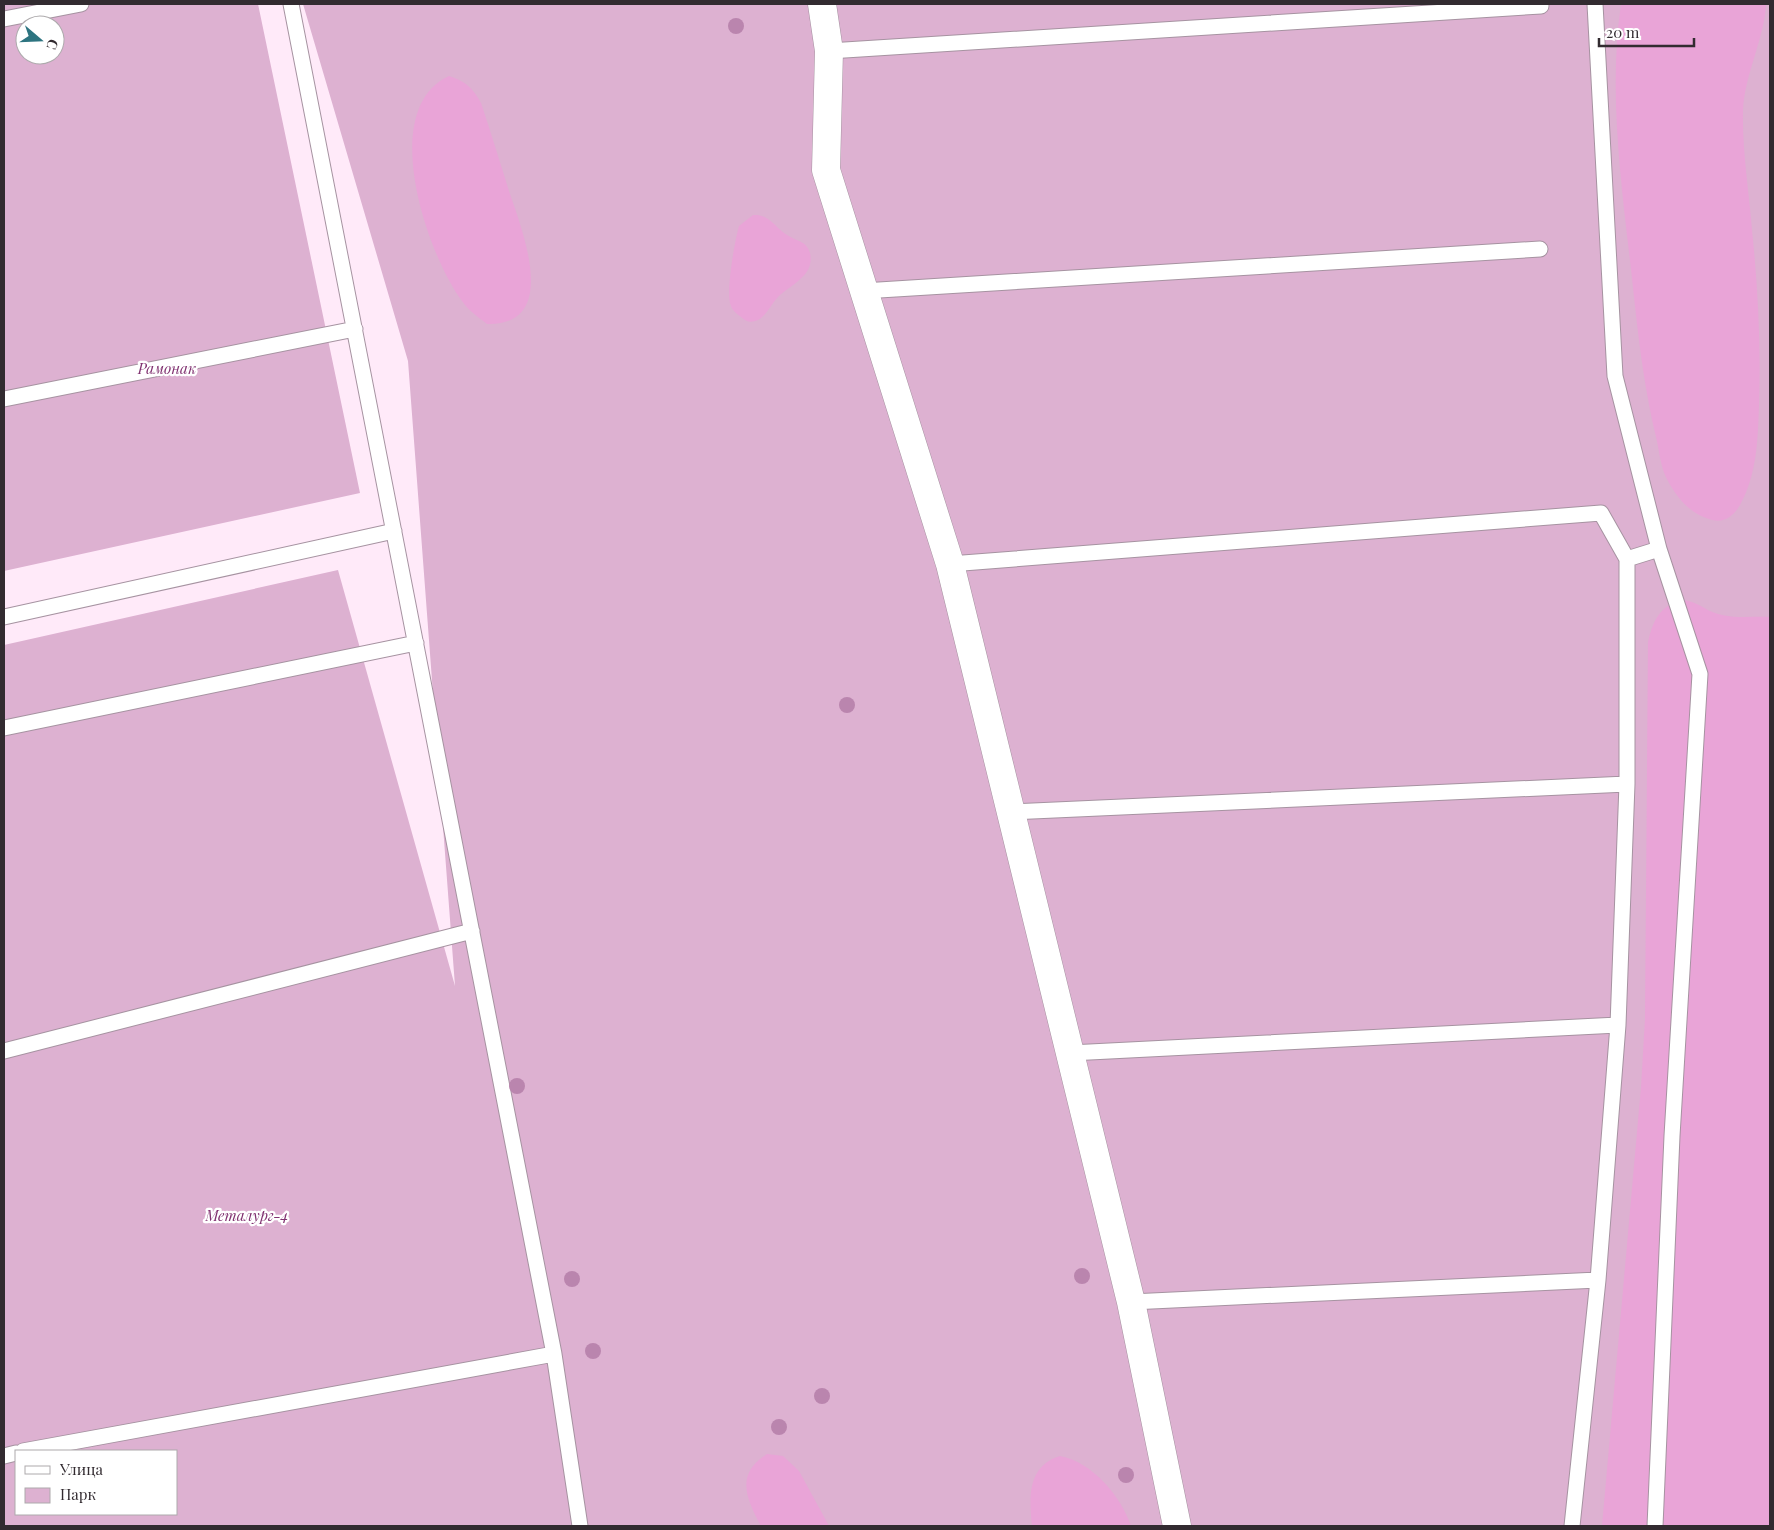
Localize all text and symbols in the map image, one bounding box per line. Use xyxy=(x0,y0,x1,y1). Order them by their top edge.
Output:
north arrow xyxy=(15,15,65,65)
scale bar xyxy=(1599,15,1694,47)
text: 20 m xyxy=(1606,22,1640,42)
text: С xyxy=(42,37,63,52)
park label: Рамонак xyxy=(137,358,196,378)
park label: Металург-4 xyxy=(204,1205,289,1225)
legend xyxy=(15,1450,178,1515)
text: Улица xyxy=(59,1459,103,1479)
text: Парк xyxy=(60,1484,96,1504)

